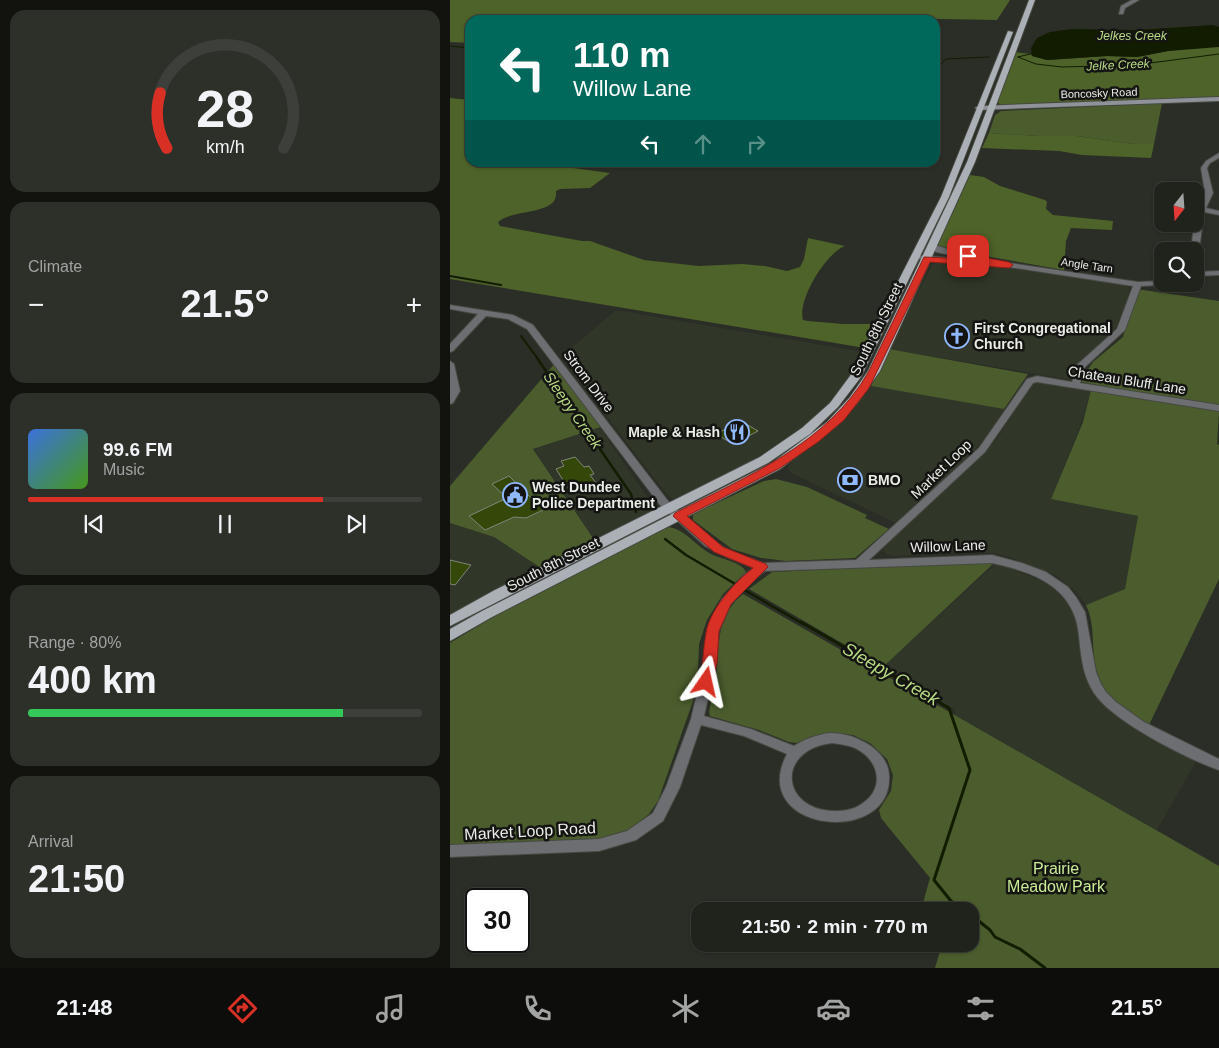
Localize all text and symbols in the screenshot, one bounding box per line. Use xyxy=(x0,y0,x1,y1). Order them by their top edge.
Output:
water label: Jelkes Creek xyxy=(1096,29,1168,43)
icon: left xyxy=(490,35,555,100)
text: 110 m xyxy=(573,35,670,74)
water label: Jelke Creek xyxy=(1085,56,1151,74)
text: Willow Lane xyxy=(573,76,692,101)
text: 28 xyxy=(196,80,254,138)
street label: Boncosky Road xyxy=(1060,86,1138,100)
icon: left xyxy=(636,130,664,158)
icon: ahead xyxy=(689,130,717,158)
icon: right xyxy=(742,130,770,158)
text: km/h xyxy=(206,137,244,157)
north arrow xyxy=(1154,182,1204,232)
map controls xyxy=(1154,182,1204,292)
pin xyxy=(947,235,989,277)
icon: arrive xyxy=(954,242,982,270)
button: search xyxy=(1154,242,1204,292)
street label: Angle Tarn xyxy=(1060,255,1114,275)
text: Climate xyxy=(28,258,82,275)
street label: South 8th Street xyxy=(847,280,905,378)
text: 21.5° xyxy=(180,283,270,325)
text: − xyxy=(28,289,44,320)
text: + xyxy=(406,289,422,320)
place label: First Congregational Church xyxy=(974,320,1111,352)
church icon: First Congregational Church xyxy=(944,323,970,349)
street label: Strom Drive xyxy=(560,347,618,415)
street label: Chateau Bluff Lane xyxy=(1067,363,1188,397)
water label: Sleepy Creek xyxy=(540,368,607,453)
restaurant icon: Maple & Hash xyxy=(724,419,750,445)
place label: Maple & Hash xyxy=(628,424,720,440)
street label: Market Loop xyxy=(907,436,975,502)
text: 99.6 FM xyxy=(103,439,173,460)
text: Music xyxy=(103,461,145,478)
bank icon: BMO xyxy=(837,467,863,493)
place label: BMO xyxy=(868,472,901,488)
place label: West Dundee Police Department xyxy=(532,479,655,511)
public building icon: West Dundee Police Department xyxy=(502,482,528,508)
icon: previous xyxy=(80,510,108,538)
icon: pause xyxy=(211,510,239,538)
icon: next xyxy=(342,510,370,538)
street label: South 8th Street xyxy=(504,534,602,594)
street label: Willow Lane xyxy=(910,537,986,555)
text: Range · 80% xyxy=(28,634,121,651)
water label: Sleepy Creek xyxy=(839,638,944,710)
position arrow xyxy=(679,655,731,707)
text: 400 km xyxy=(28,659,157,701)
street label: Market Loop Road xyxy=(464,819,596,843)
text: Arrival xyxy=(28,833,73,850)
text: 21:50 xyxy=(28,858,125,900)
park label: Prairie Meadow Park xyxy=(1007,860,1106,895)
speed limit sign: 30 xyxy=(465,888,530,953)
text: 21:50 · 2 min · 770 m xyxy=(742,916,928,937)
icon: directions xyxy=(225,991,260,1026)
icon: music xyxy=(373,991,408,1026)
icon: phone xyxy=(520,991,555,1026)
icon: climate xyxy=(668,991,703,1026)
icon: car xyxy=(816,991,851,1026)
icon: filters xyxy=(963,991,998,1026)
text: 21:48 xyxy=(56,995,113,1020)
text: 21.5° xyxy=(1111,995,1163,1020)

